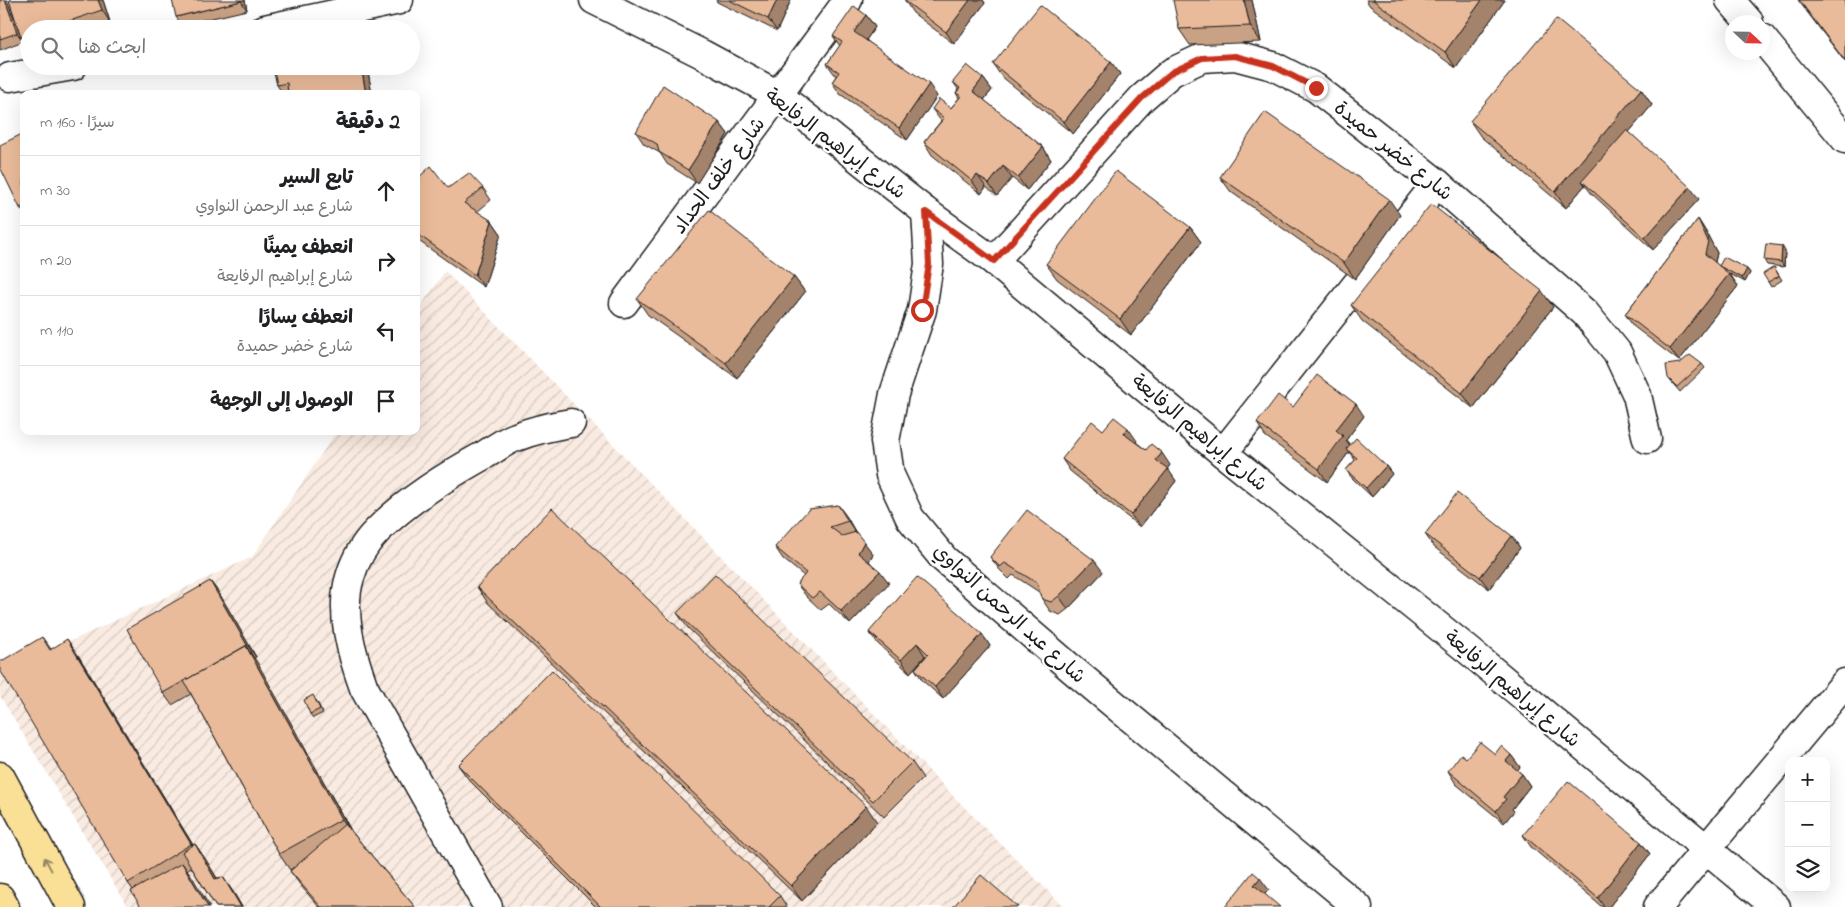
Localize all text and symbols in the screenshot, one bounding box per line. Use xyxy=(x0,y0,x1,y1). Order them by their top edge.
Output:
north arrow xyxy=(1725,15,1770,60)
search box xyxy=(20,20,420,75)
icon: search xyxy=(38,34,66,62)
text: ابحث هنا xyxy=(78,35,146,62)
route end xyxy=(1305,77,1328,100)
street label: شارع إبراهيم الرفايعة xyxy=(758,82,911,208)
street label: شارع خضر حميدة xyxy=(1327,95,1458,209)
text: 2 دقيقة xyxy=(336,108,400,138)
text: سيرًا · 160 m xyxy=(40,111,115,135)
street label: شارع خلف الحداد xyxy=(666,112,774,241)
text: تابع السير xyxy=(281,165,353,192)
icon: ahead xyxy=(372,177,400,205)
text: 30 m xyxy=(40,179,70,203)
text: شارع عبد الرحمن النواوي xyxy=(195,195,353,219)
text: انعطف يمينًا xyxy=(263,235,353,262)
icon: right xyxy=(372,247,400,275)
text: 20 m xyxy=(40,249,71,273)
text: شارع إبراهيم الرفايعة xyxy=(217,265,353,289)
route start xyxy=(911,299,934,322)
text: انعطف يسارًا xyxy=(258,305,353,332)
icon: left xyxy=(372,317,400,345)
text: 110 m xyxy=(40,319,74,343)
text: شارع خضر حميدة xyxy=(237,335,353,359)
street label: شارع إبراهيم الرفايعة xyxy=(1124,368,1273,500)
icon: arrive xyxy=(372,387,400,415)
text: الوصول إلى الوجهة xyxy=(210,388,353,415)
street label: شارع عبد الرحمن النواوي xyxy=(925,538,1091,692)
street label: شارع إبراهيم الرفايعة xyxy=(1437,624,1586,756)
map controls xyxy=(1785,757,1830,892)
button: + xyxy=(1785,757,1830,802)
button: − xyxy=(1785,802,1830,847)
button: layers xyxy=(1785,847,1830,892)
one-way arrow xyxy=(43,857,53,872)

